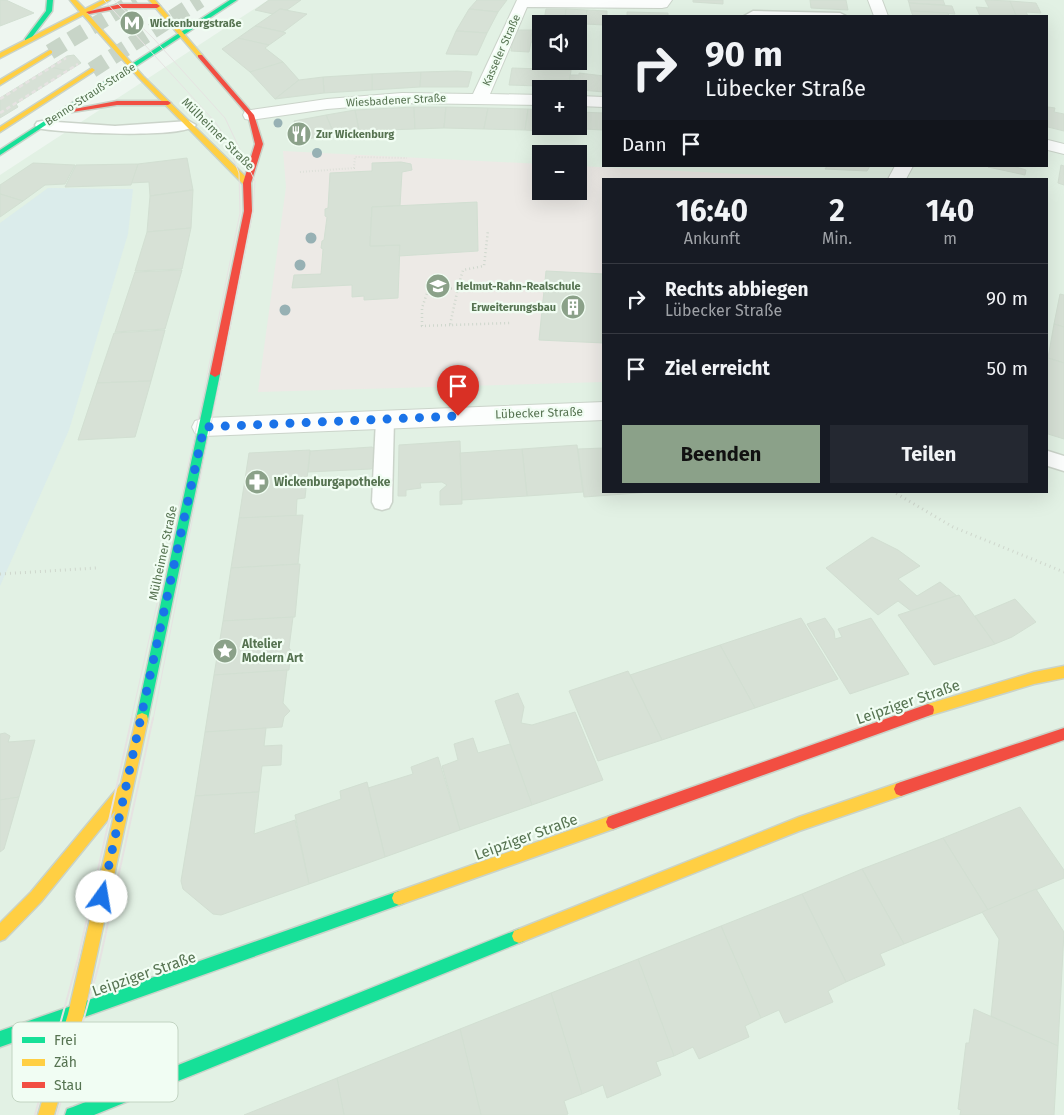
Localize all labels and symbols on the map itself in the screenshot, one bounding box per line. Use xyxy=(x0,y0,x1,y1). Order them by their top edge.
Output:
metro station icon: Wickenburgstraße xyxy=(119,10,145,36)
street label: Kasseler Straße xyxy=(480,12,523,88)
place label: Wickenburgstraße xyxy=(150,17,242,30)
street label: Benno-Strauß-Straße xyxy=(43,60,138,128)
street label: Wiesbadener Straße xyxy=(346,91,446,110)
street label: Mülheimer Straße xyxy=(179,95,257,173)
restaurant icon: Zur Wickenburg xyxy=(286,121,312,147)
place label: Zur Wickenburg xyxy=(316,128,395,141)
school or university icon: Helmut-Rahn-Realschule xyxy=(425,273,451,299)
place label: Helmut-Rahn-Realschule xyxy=(456,280,581,293)
building icon: Erweiterungsbau xyxy=(560,294,586,320)
place label: Erweiterungsbau xyxy=(471,301,556,314)
pin xyxy=(437,365,479,416)
street label: Lübecker Straße xyxy=(495,404,583,422)
pharmacy icon: Wickenburgapotheke xyxy=(244,469,270,495)
place label: Wickenburgapotheke xyxy=(274,475,391,489)
street label: Mülheimer Straße xyxy=(146,504,180,602)
place label: Altelier Modern Art xyxy=(241,637,304,665)
place icon: Altelier Modern Art xyxy=(212,638,238,664)
street label: Leipziger Straße xyxy=(854,676,962,728)
street label: Leipziger Straße xyxy=(472,810,580,864)
position arrow xyxy=(75,870,127,922)
street label: Leipziger Straße xyxy=(90,948,198,1000)
legend xyxy=(12,1022,178,1102)
text: Frei xyxy=(54,1032,77,1049)
text: Zäh xyxy=(54,1054,77,1071)
text: Stau xyxy=(54,1077,82,1094)

